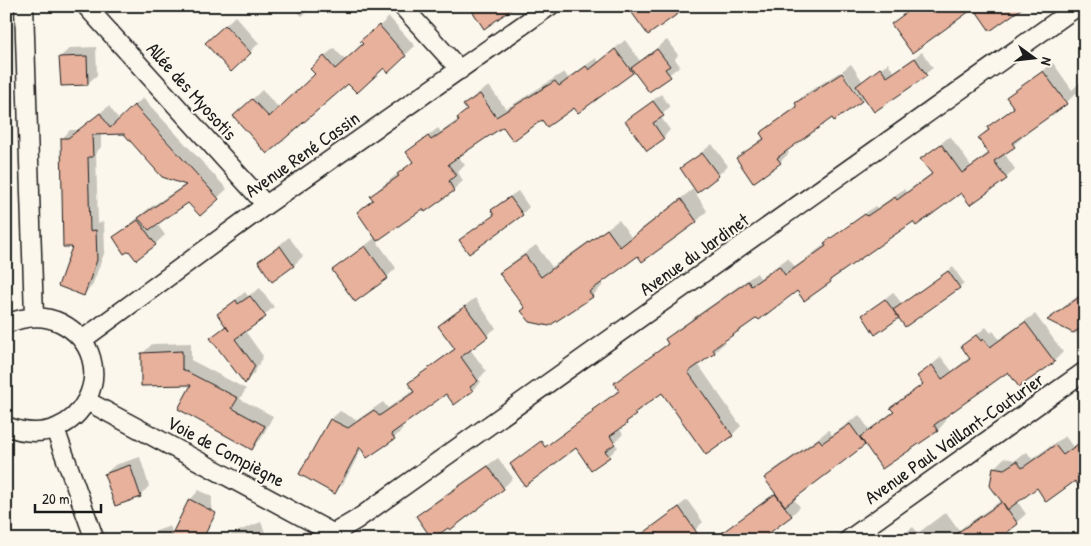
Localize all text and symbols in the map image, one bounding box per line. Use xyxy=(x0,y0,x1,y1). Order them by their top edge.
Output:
north arrow xyxy=(1008,32,1058,82)
street label: Allée des Myosotis xyxy=(141,36,243,146)
text: N xyxy=(1037,55,1057,68)
street label: Avenue René Cassin xyxy=(239,105,365,203)
street label: Avenue du Jardinet xyxy=(634,206,754,301)
street label: Avenue Paul Vaillant-Couturier xyxy=(859,366,1049,510)
street label: Voie de Compiègne xyxy=(163,409,290,493)
scale bar xyxy=(35,481,101,513)
text: 20 m xyxy=(42,488,69,509)

